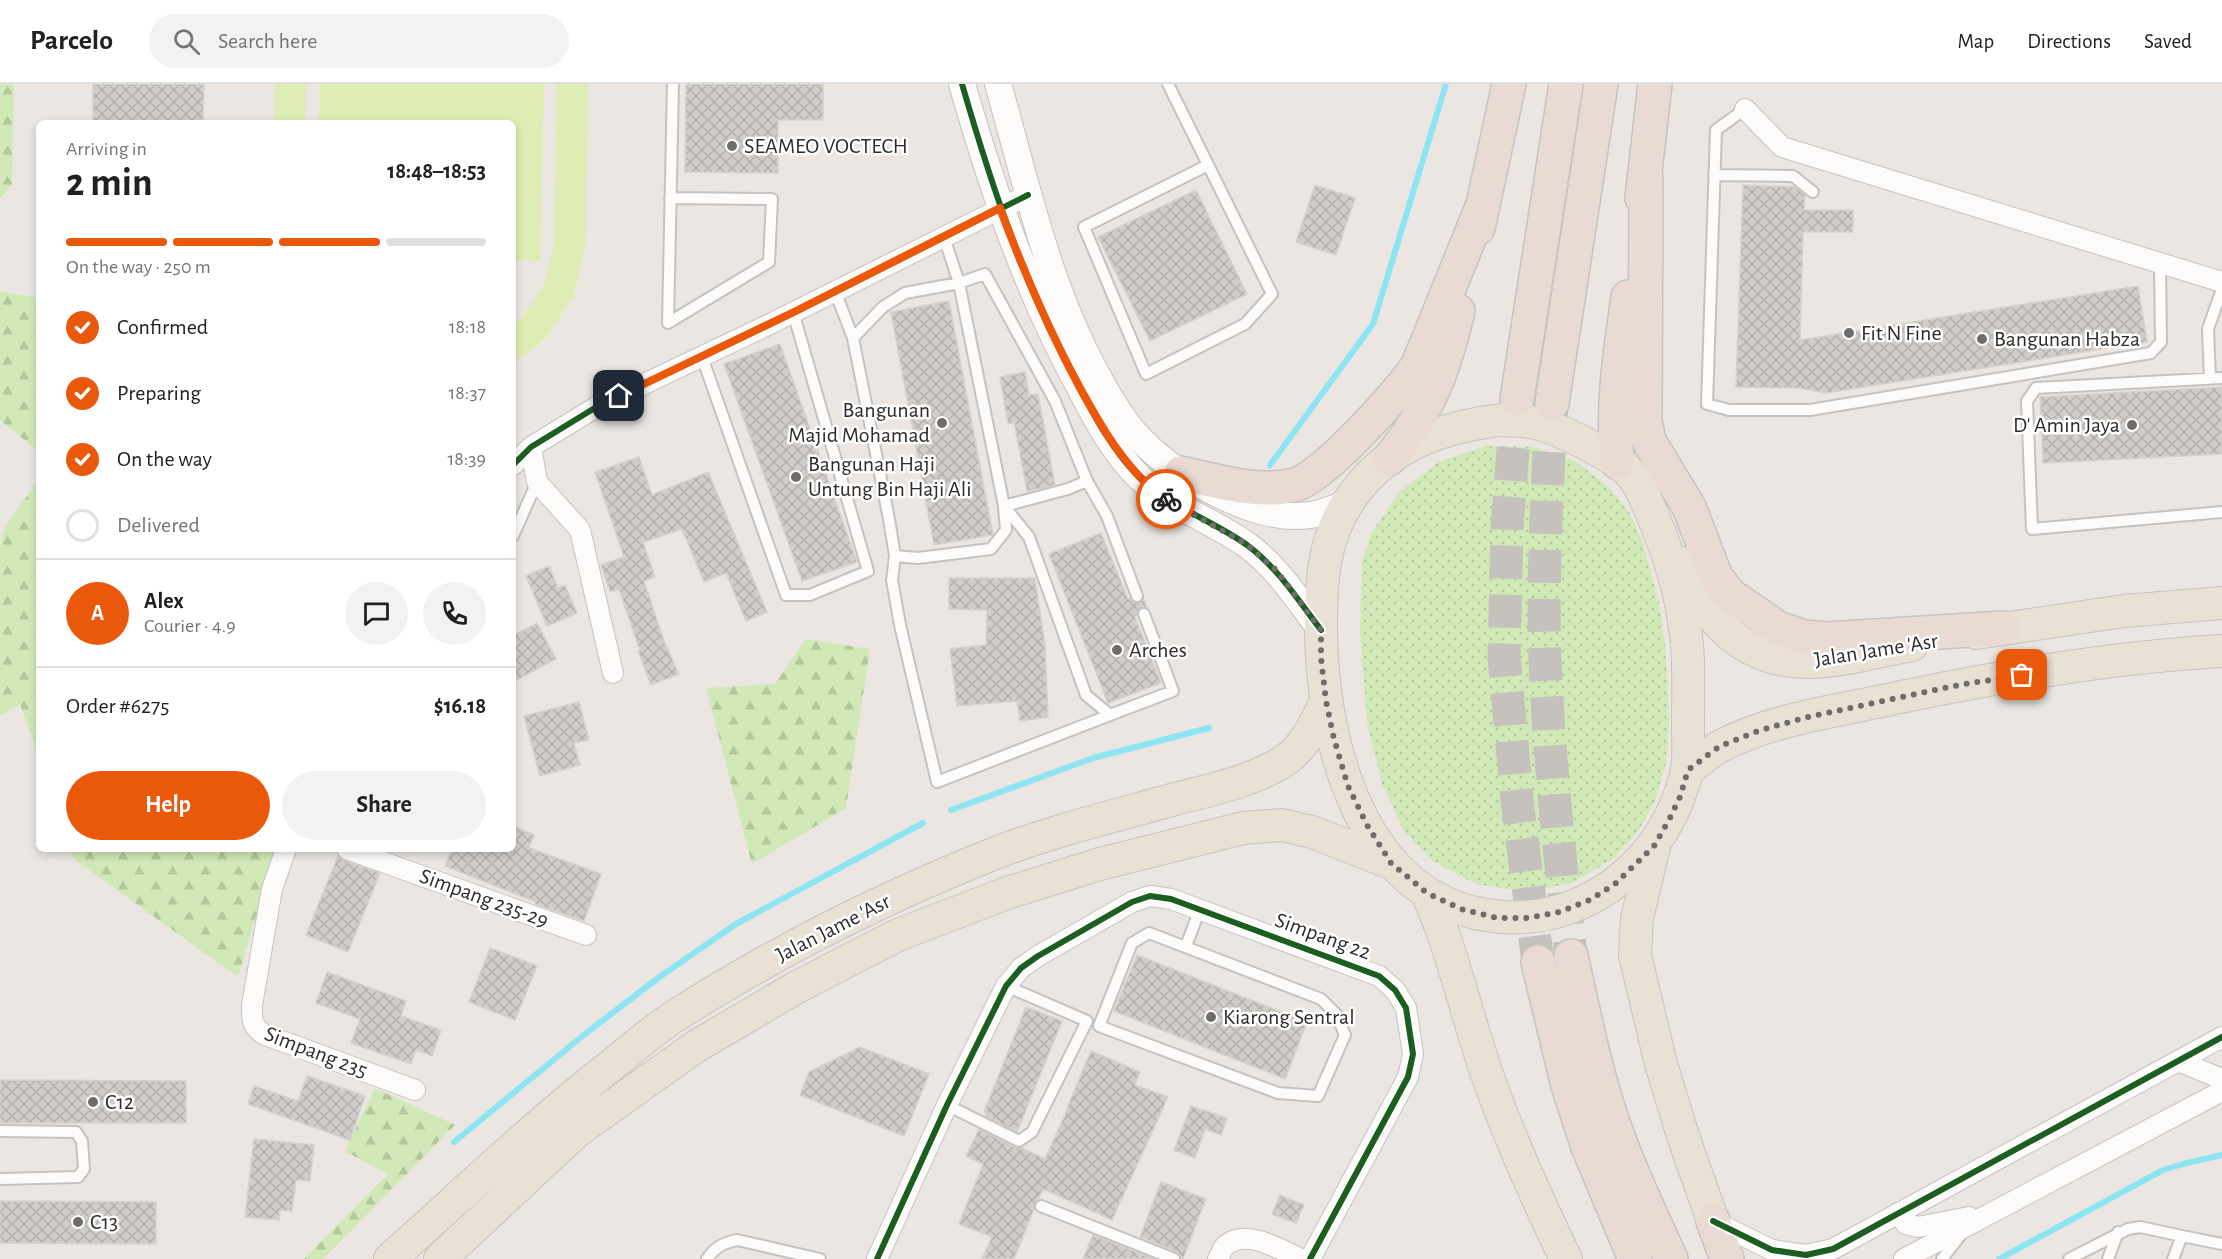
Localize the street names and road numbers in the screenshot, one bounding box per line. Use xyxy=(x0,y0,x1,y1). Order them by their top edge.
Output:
street label: Jalan Jame 'Asr xyxy=(1813,629,1939,671)
street label: Simpang 235-29 xyxy=(417,864,551,932)
street label: Jalan Jame 'Asr xyxy=(772,890,894,966)
street label: Simpang 22 xyxy=(1272,909,1374,963)
street label: Simpang 235 xyxy=(261,1022,371,1082)

